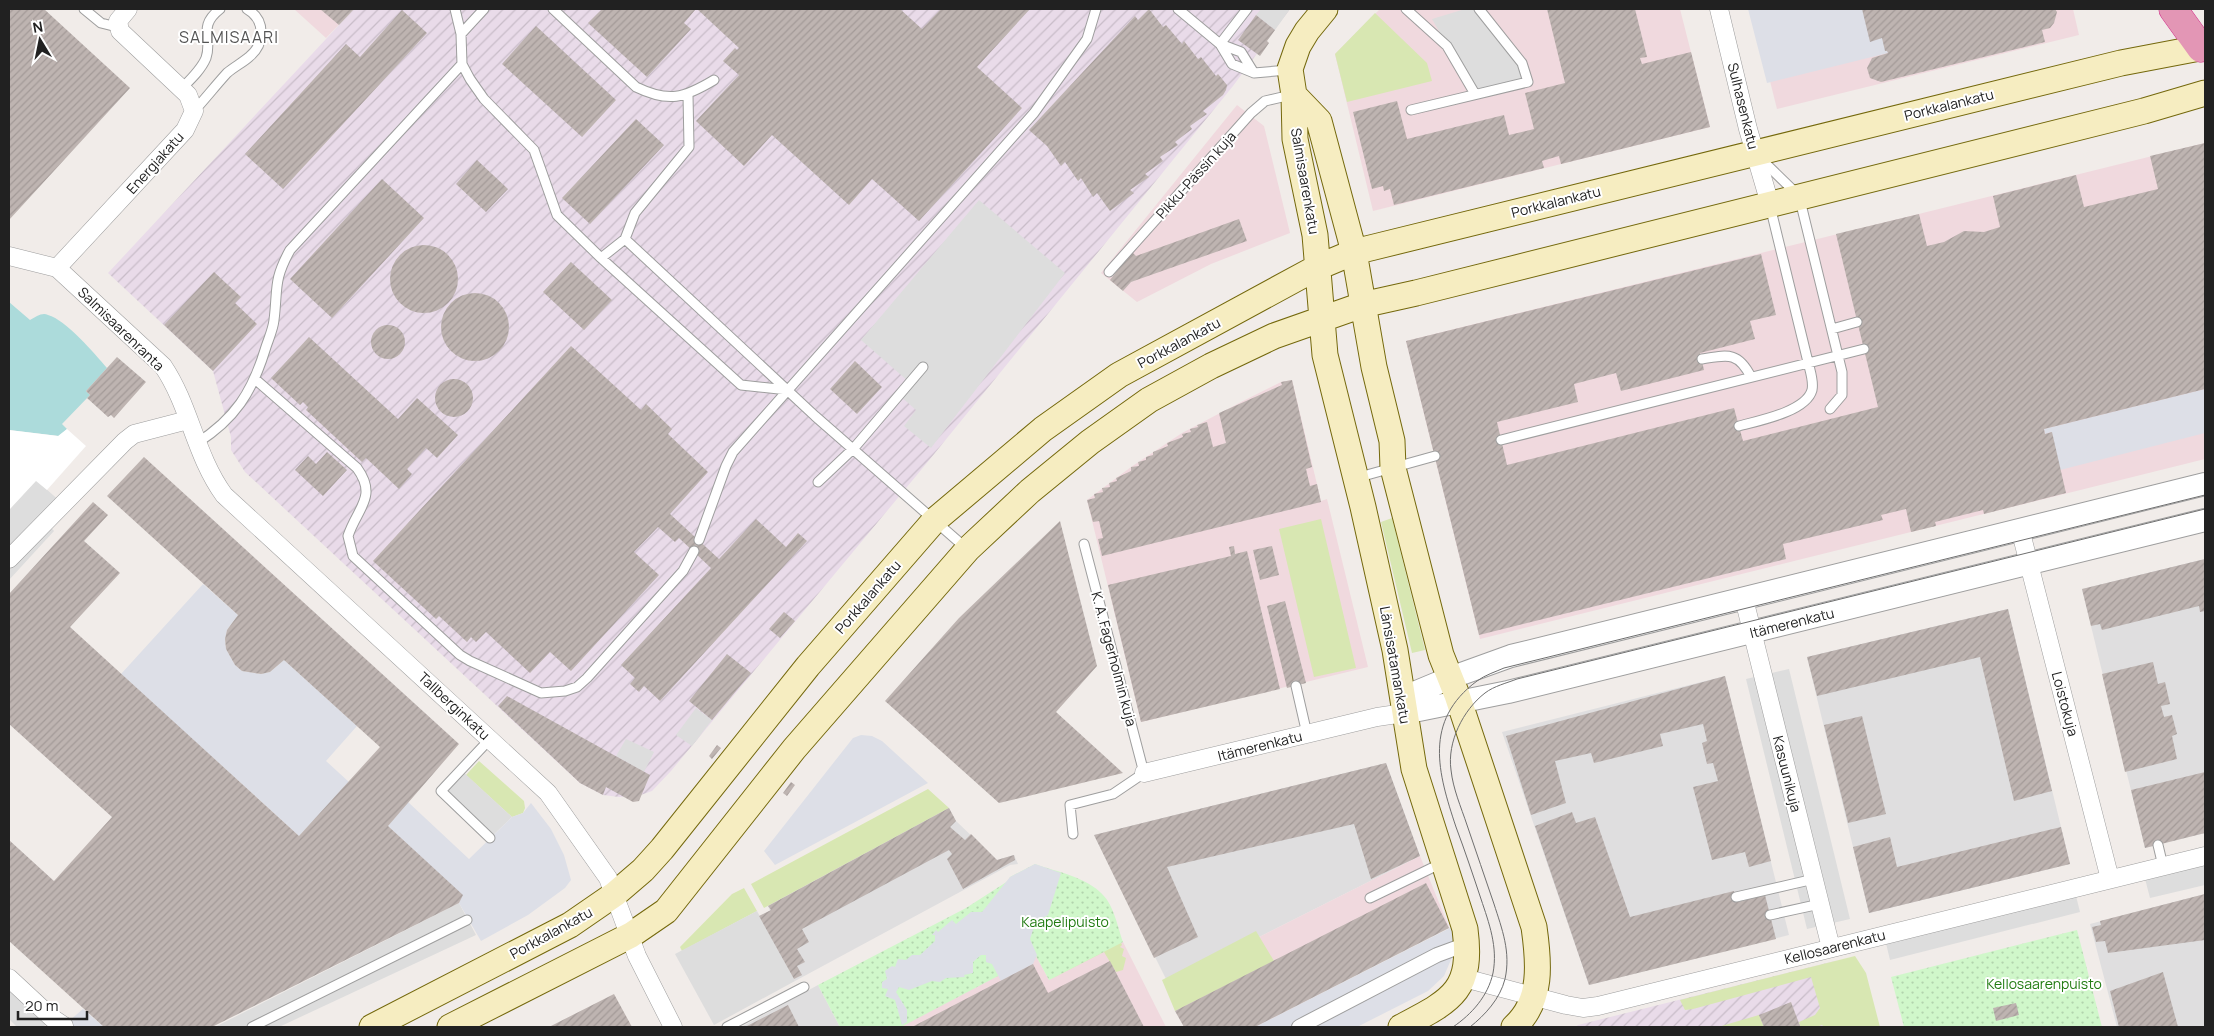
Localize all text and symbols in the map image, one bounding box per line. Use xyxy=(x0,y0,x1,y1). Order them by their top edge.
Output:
north arrow xyxy=(15,15,65,65)
text: N xyxy=(31,16,44,37)
district label: SALMISAARI xyxy=(179,26,279,48)
street label: Sulhasenkatu xyxy=(1724,61,1763,151)
street label: Porkkalankatu xyxy=(1902,84,1996,125)
street label: Salmisaarenkatu xyxy=(1287,126,1324,236)
street label: Pikku-Pässin kuja xyxy=(1151,127,1240,222)
street label: Energiakatu xyxy=(122,128,188,198)
street label: Porkkalankatu xyxy=(1509,181,1603,222)
street label: Salmisaarenranta xyxy=(74,282,169,375)
street label: Porkkalankatu xyxy=(1134,313,1224,372)
street label: Porkkalankatu xyxy=(830,556,905,637)
street label: K. A. Fagerholmin kuja xyxy=(1087,589,1142,728)
street label: Itämerenkatu xyxy=(1748,603,1836,642)
street label: Länsisatamankatu xyxy=(1376,605,1415,725)
street label: Tallberginkatu xyxy=(414,668,494,744)
street label: Loistokuja xyxy=(2048,669,2083,738)
street label: Itämerenkatu xyxy=(1216,726,1304,765)
street label: Kasuunikuja xyxy=(1769,734,1806,814)
street label: Porkkalankatu xyxy=(506,902,595,963)
park label: Kaapelipuisto xyxy=(1021,912,1109,931)
street label: Kellosaarenkatu xyxy=(1782,925,1887,968)
park label: Kellosaarenpuisto xyxy=(1986,974,2102,993)
scale bar xyxy=(18,988,86,1020)
text: 20 m xyxy=(25,995,58,1016)

